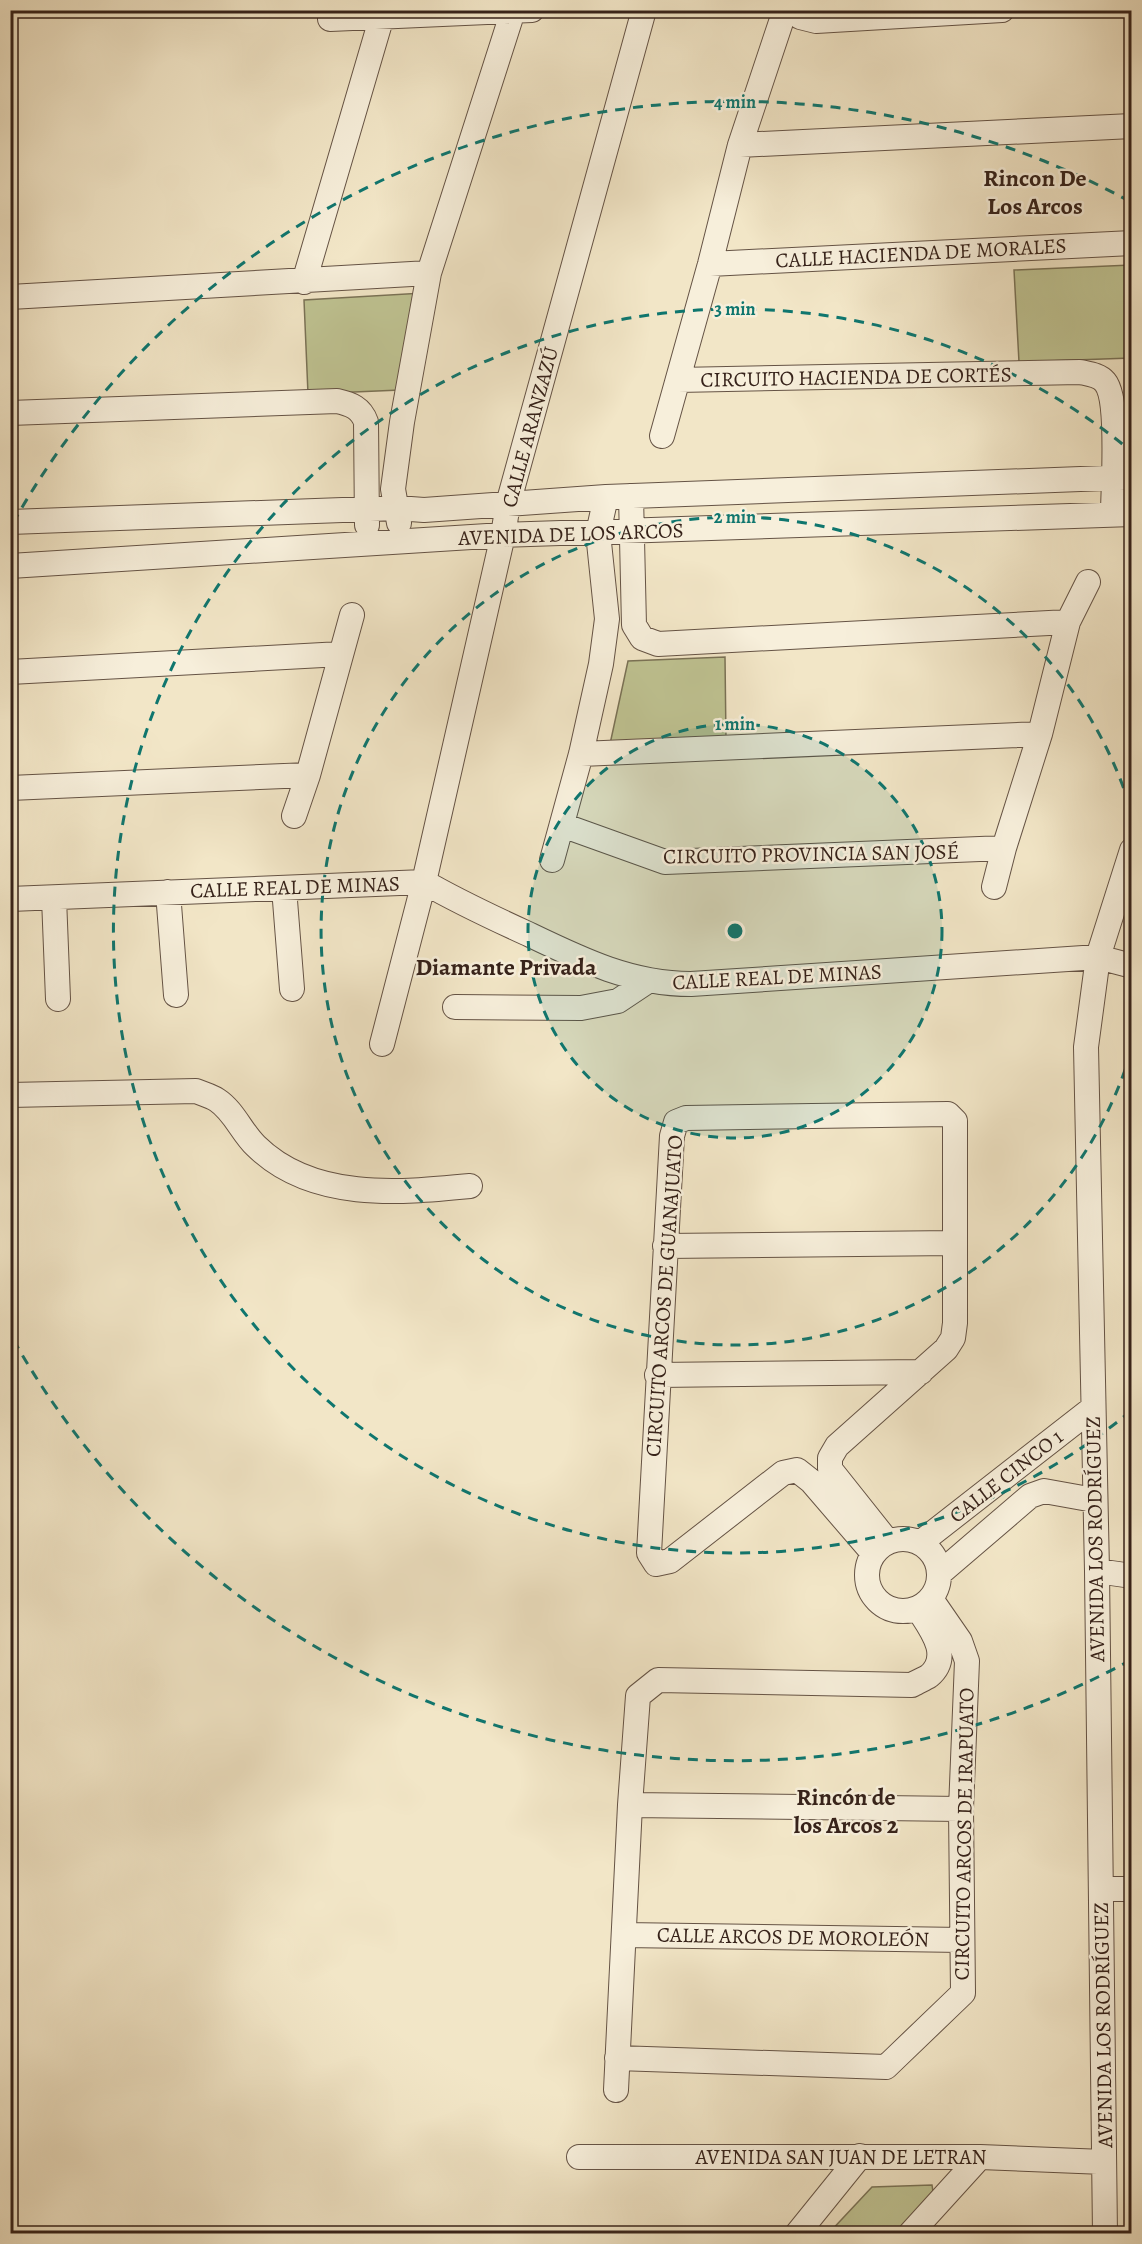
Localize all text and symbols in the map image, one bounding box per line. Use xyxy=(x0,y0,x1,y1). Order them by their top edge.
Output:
text: 4 min xyxy=(714,90,756,114)
district label: Rincon De Los Arcos xyxy=(983,162,1087,222)
street label: CALLE HACIENDA DE MORALES xyxy=(775,231,1067,275)
text: 3 min xyxy=(714,297,756,321)
street label: CALLE ARANZAZÚ xyxy=(495,344,565,510)
street label: CIRCUITO HACIENDA DE CORTÉS xyxy=(700,360,1012,394)
text: 2 min xyxy=(714,505,756,529)
street label: AVENIDA DE LOS ARCOS xyxy=(457,516,684,552)
text: 1 min xyxy=(715,712,755,736)
street label: CIRCUITO PROVINCIA SAN JOSÉ xyxy=(663,837,959,871)
street label: CALLE REAL DE MINAS xyxy=(190,869,400,905)
centre of rings xyxy=(725,921,745,941)
district label: Diamante Privada xyxy=(415,951,597,983)
street label: CALLE REAL DE MINAS xyxy=(672,958,882,996)
street label: CIRCUITO ARCOS DE GUANAJUATO xyxy=(639,1134,689,1458)
street label: AVENIDA LOS RODRÍGUEZ xyxy=(1079,1416,1111,1663)
street label: CALLE CINCO 1 xyxy=(943,1423,1069,1529)
street label: CIRCUITO ARCOS DE IRAPUATO xyxy=(947,1687,981,1981)
district label: Rincón de los Arcos 2 xyxy=(794,1781,899,1841)
street label: AVENIDA LOS RODRÍGUEZ xyxy=(1087,1902,1119,2149)
street label: CALLE ARCOS DE MOROLEÓN xyxy=(657,1921,929,1953)
street label: AVENIDA SAN JUAN DE LETRAN xyxy=(694,2143,987,2171)

